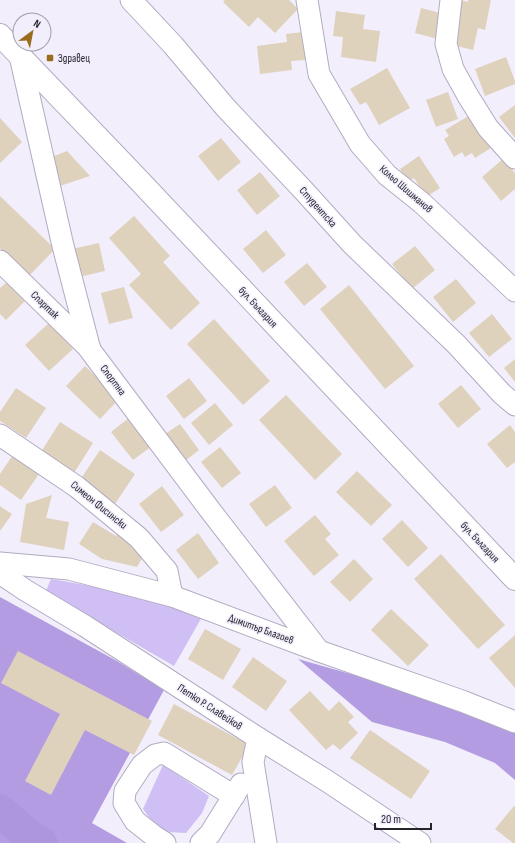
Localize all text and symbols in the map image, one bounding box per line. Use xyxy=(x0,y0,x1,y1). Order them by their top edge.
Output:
north arrow xyxy=(12,12,52,52)
text: N xyxy=(31,17,43,31)
place label: Здравец xyxy=(58,52,90,65)
marker: Здравец xyxy=(45,53,55,63)
street label: Кольо Шишманов xyxy=(377,162,436,216)
street label: Студентска xyxy=(296,184,340,230)
street label: бул. България xyxy=(236,284,280,330)
street label: Спартак xyxy=(28,288,62,322)
street label: Спортна xyxy=(97,362,129,398)
street label: Симеон Фисински xyxy=(68,478,130,532)
street label: бул. България xyxy=(458,519,502,565)
street label: Димитър Благоев xyxy=(227,611,296,647)
street label: Петко Р. Славейков xyxy=(175,681,245,733)
scale bar xyxy=(375,805,431,831)
text: 20 m xyxy=(381,812,401,827)

